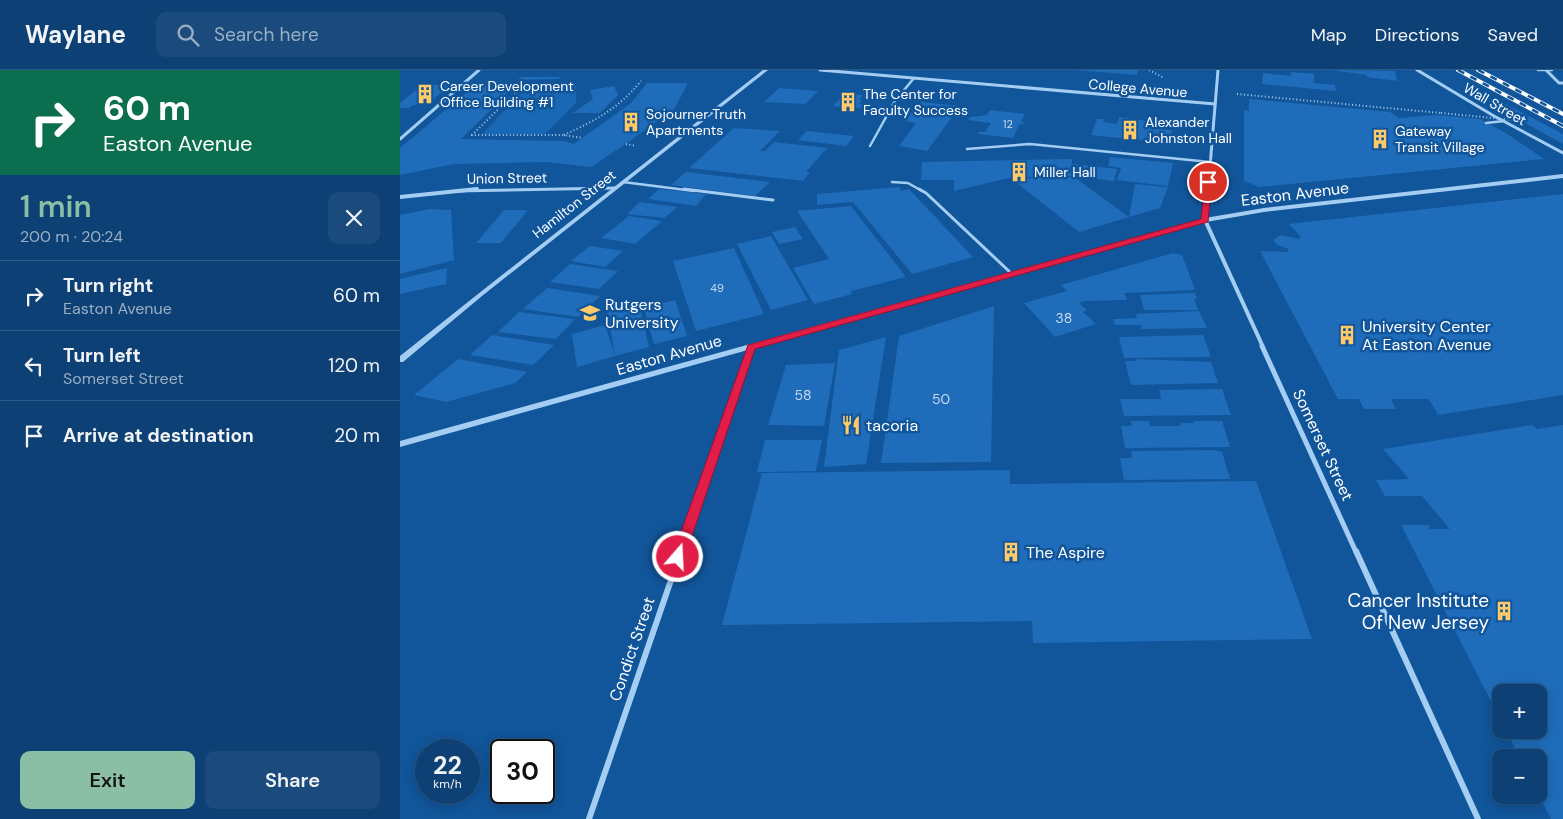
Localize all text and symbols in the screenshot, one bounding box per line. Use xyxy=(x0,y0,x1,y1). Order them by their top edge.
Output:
search box xyxy=(156,12,506,57)
text: Waylane xyxy=(25,19,126,50)
icon: search xyxy=(174,21,202,49)
text: Search here xyxy=(214,22,319,47)
text: Map xyxy=(1311,23,1347,47)
text: Directions xyxy=(1375,23,1460,47)
text: Saved xyxy=(1488,23,1538,47)
street label: College Avenue xyxy=(1088,75,1188,101)
place label: Career Development Office Building #1 xyxy=(440,77,574,111)
street label: Wall Street xyxy=(1460,79,1530,129)
building icon: Career Development Office Building #1 xyxy=(414,83,436,105)
text: 60 m xyxy=(103,85,191,131)
place label: The Center for Faculty Success xyxy=(863,85,968,119)
icon: right xyxy=(20,90,85,155)
building icon: The Center for Faculty Success xyxy=(837,91,859,113)
place label: Sojourner Truth Apartments xyxy=(646,105,746,139)
building icon: Sojourner Truth Apartments xyxy=(620,111,642,133)
place label: Alexander Johnston Hall xyxy=(1145,113,1232,147)
house number: 12 xyxy=(1003,117,1013,131)
building icon: Alexander Johnston Hall xyxy=(1119,119,1141,141)
place label: Gateway Transit Village xyxy=(1395,122,1485,156)
building icon: Gateway Transit Village xyxy=(1369,128,1391,150)
text: Easton Avenue xyxy=(103,129,253,158)
building icon: Miller Hall xyxy=(1008,161,1030,183)
pin xyxy=(1187,161,1229,203)
place label: Miller Hall xyxy=(1034,163,1096,181)
street label: Hamilton Street xyxy=(529,166,619,242)
street label: Union Street xyxy=(467,168,547,188)
icon: arrive xyxy=(1194,168,1222,196)
street label: Easton Avenue xyxy=(1240,177,1350,211)
text: 1 min xyxy=(20,187,92,226)
button: close xyxy=(328,192,380,244)
text: 200 m · 20:24 xyxy=(20,226,123,247)
text: Turn right xyxy=(63,273,153,298)
house number: 49 xyxy=(710,281,724,295)
icon: right xyxy=(20,282,48,310)
text: 60 m xyxy=(333,283,380,308)
place label: Rutgers University xyxy=(605,294,679,333)
text: Easton Avenue xyxy=(63,298,172,319)
school or university icon: Rutgers University xyxy=(579,302,601,324)
house number: 38 xyxy=(1056,309,1072,327)
place label: University Center At Easton Avenue xyxy=(1362,316,1491,355)
building icon: University Center At Easton Avenue xyxy=(1336,324,1358,346)
street label: Easton Avenue xyxy=(614,330,724,380)
text: Turn left xyxy=(63,343,141,368)
icon: left xyxy=(20,352,48,380)
text: 120 m xyxy=(328,353,380,378)
text: Somerset Street xyxy=(63,368,184,389)
house number: 58 xyxy=(794,386,812,404)
street label: Somerset Street xyxy=(1288,386,1358,504)
house number: 50 xyxy=(932,390,950,408)
restaurant icon: tacoria xyxy=(840,414,862,436)
place label: tacoria xyxy=(866,415,918,436)
icon: arrive xyxy=(20,422,48,450)
text: Arrive at destination xyxy=(63,423,254,448)
text: 20 m xyxy=(334,423,380,448)
position arrow xyxy=(651,530,703,582)
building icon: The Aspire xyxy=(1000,541,1022,563)
place label: The Aspire xyxy=(1026,542,1105,563)
place label: Cancer Institute Of New Jersey xyxy=(1348,588,1489,635)
street label: Condict Street xyxy=(604,594,660,704)
building icon: Cancer Institute Of New Jersey xyxy=(1493,600,1515,622)
map controls xyxy=(1492,684,1547,804)
button: + xyxy=(1492,684,1547,739)
speed limit sign: 30 xyxy=(490,739,555,804)
text: 22 xyxy=(433,749,462,782)
button: − xyxy=(1492,749,1547,804)
button: Exit xyxy=(20,751,195,809)
button: Share xyxy=(205,751,380,809)
text: km/h xyxy=(433,776,462,792)

